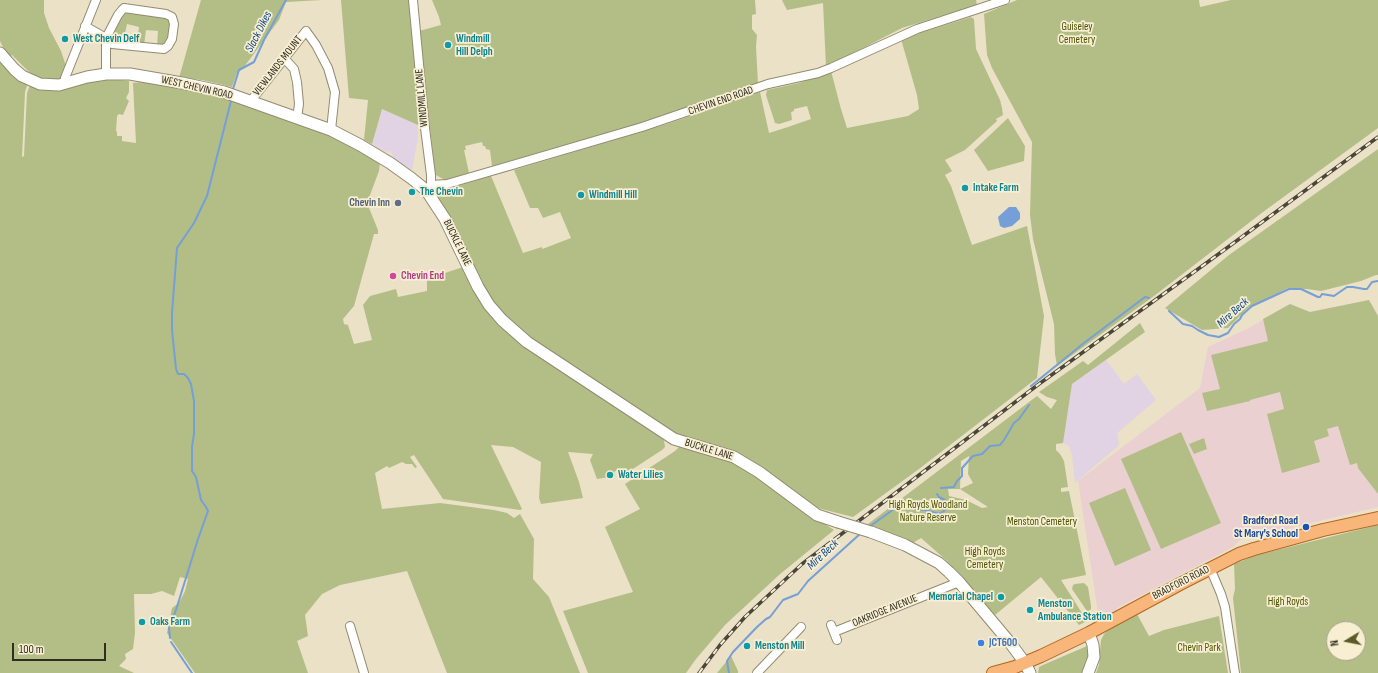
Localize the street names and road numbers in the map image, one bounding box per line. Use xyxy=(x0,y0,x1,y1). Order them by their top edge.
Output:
street label: VIEWLANDS MOUNT xyxy=(250,33,306,99)
street label: WINDMILL LANE xyxy=(413,68,431,128)
street label: WEST CHEVIN ROAD xyxy=(160,73,234,103)
street label: CHEVIN END ROAD xyxy=(687,84,755,118)
street label: BUCKLE LANE xyxy=(440,218,474,268)
street label: BUCKLE LANE xyxy=(683,436,735,464)
street label: BRADFORD ROAD xyxy=(1150,563,1212,603)
street label: OAKRIDGE AVENUE xyxy=(851,592,919,630)

